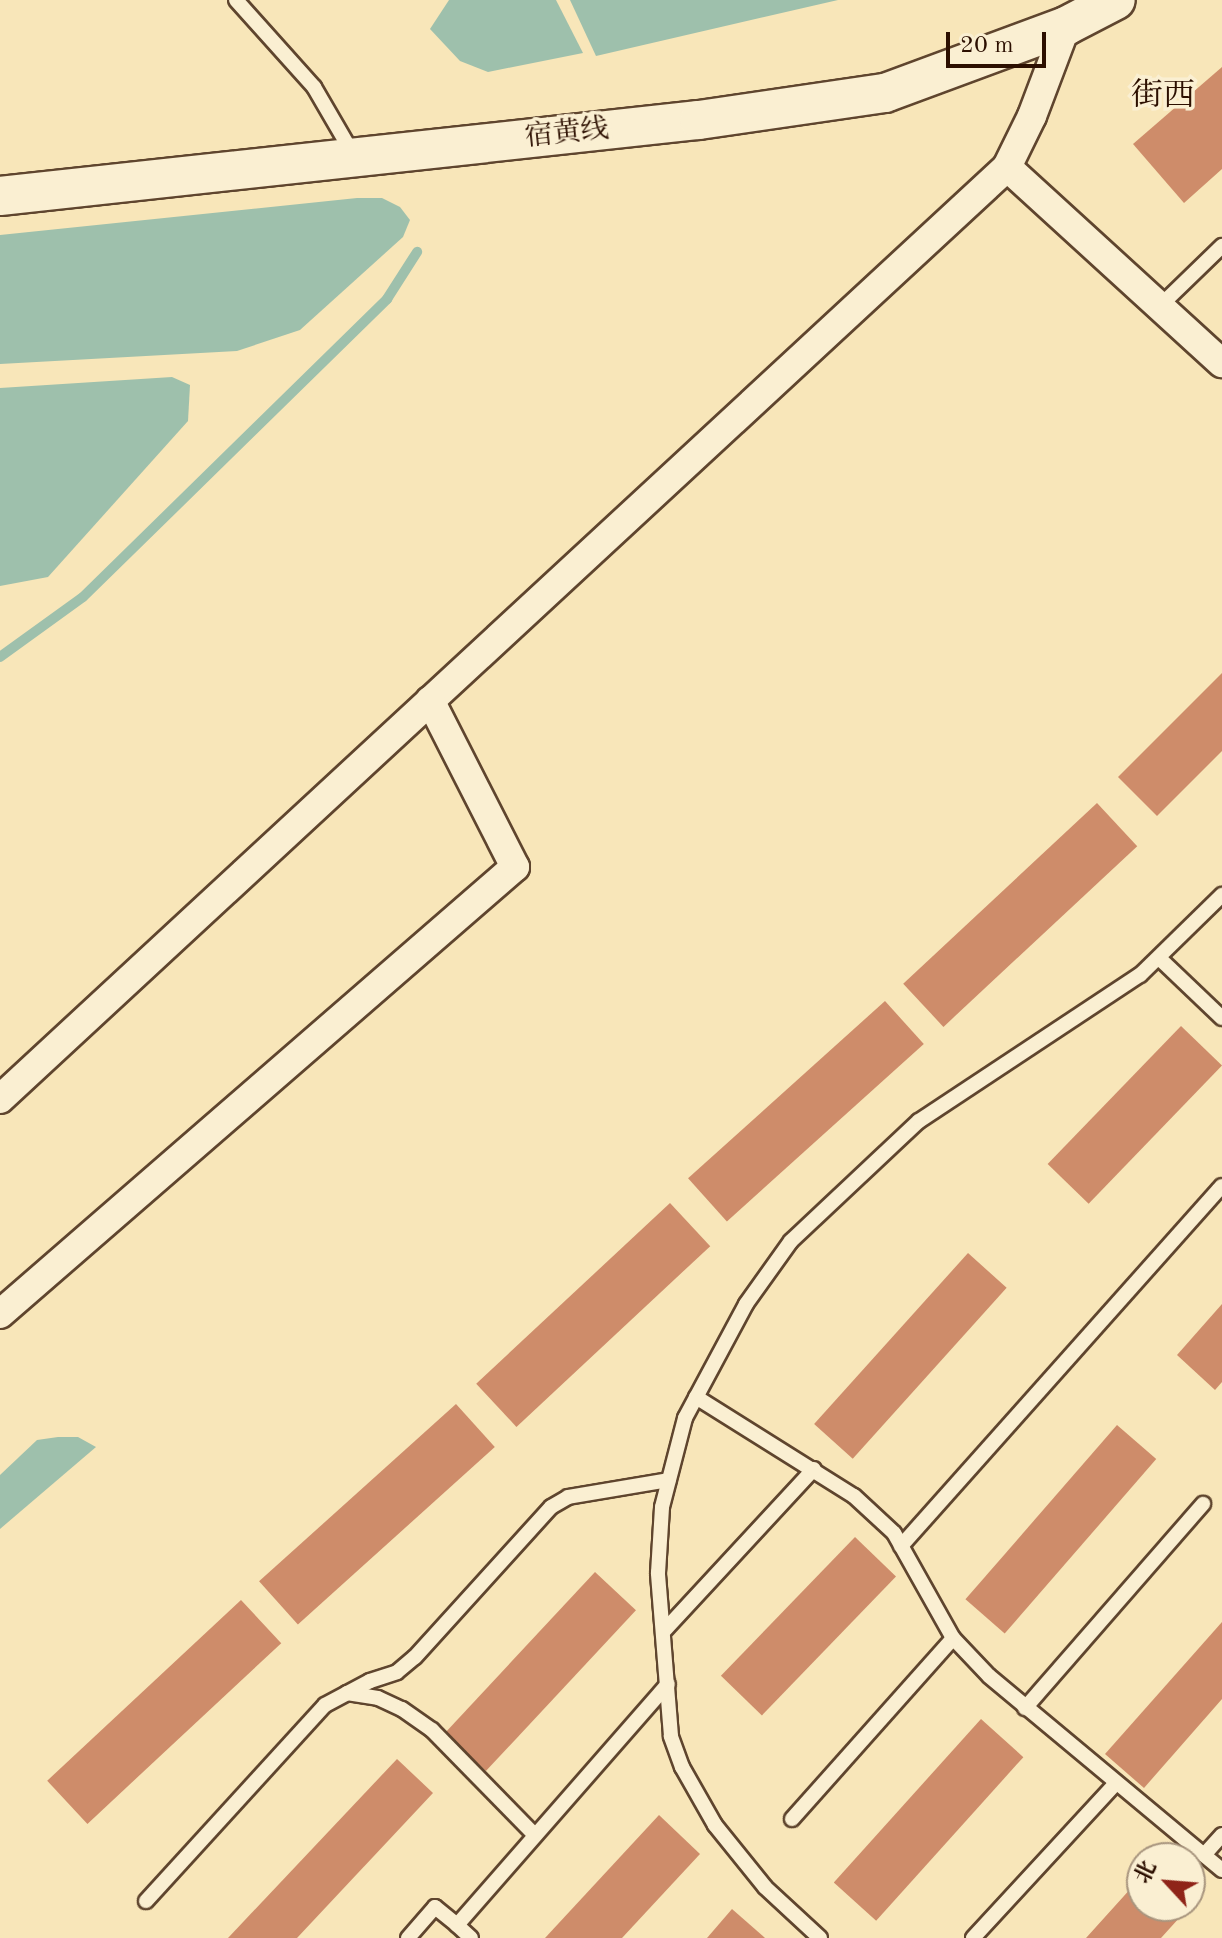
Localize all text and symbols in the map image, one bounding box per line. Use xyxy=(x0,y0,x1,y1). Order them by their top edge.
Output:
scale bar xyxy=(950,16,1050,66)
text: 20 m xyxy=(960,34,1014,58)
district label: 街西 xyxy=(1131,78,1195,116)
street label: 宿黄线 xyxy=(523,113,611,155)
north arrow xyxy=(1126,1842,1206,1922)
text: 北 xyxy=(1132,1858,1161,1887)

